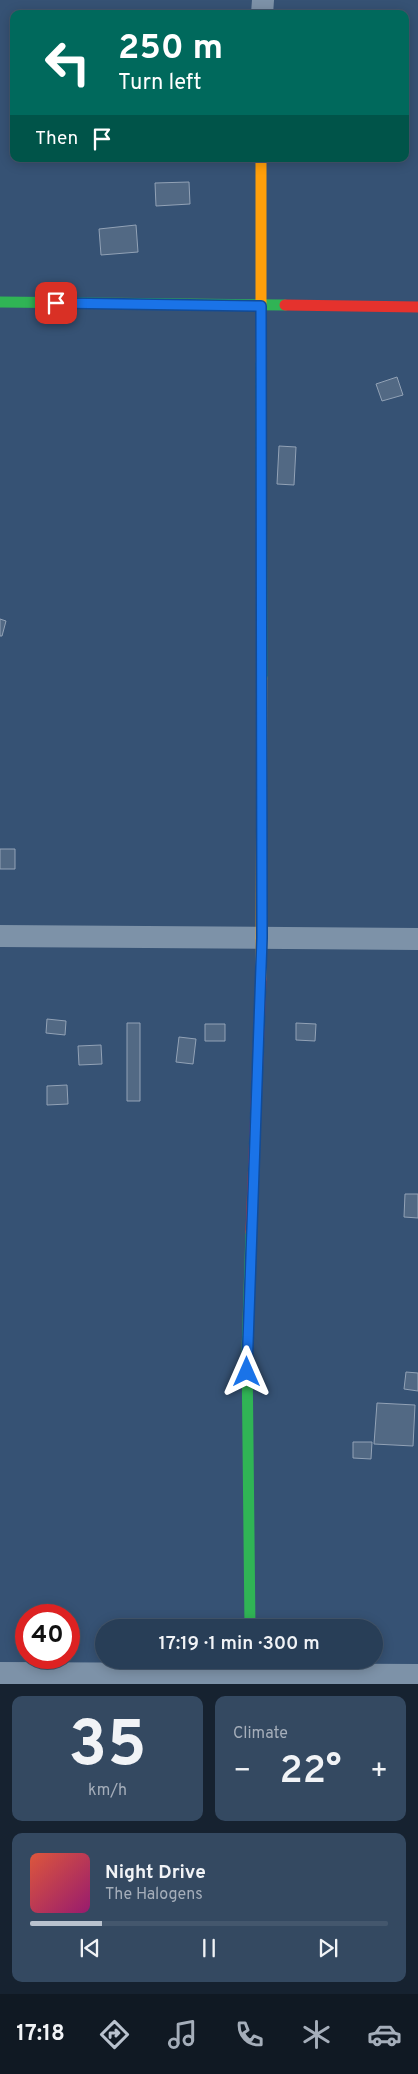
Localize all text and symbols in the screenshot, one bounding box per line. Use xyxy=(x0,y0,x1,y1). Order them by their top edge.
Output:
text: 250 m xyxy=(118,27,223,71)
icon: left xyxy=(35,30,100,95)
text: Turn left xyxy=(118,70,201,97)
icon: arrive xyxy=(88,125,116,153)
text: Then xyxy=(35,127,78,151)
pin xyxy=(35,282,77,324)
icon: arrive xyxy=(42,289,70,317)
position arrow xyxy=(220,1345,272,1397)
speed limit sign: 40 xyxy=(15,1604,80,1669)
text: 17:19 · 1 min · 300 m xyxy=(158,1632,320,1656)
text: 35 xyxy=(68,1707,147,1789)
text: Climate xyxy=(233,1724,288,1744)
text: 22° xyxy=(279,1748,342,1797)
text: − xyxy=(233,1754,251,1790)
text: + xyxy=(370,1754,388,1790)
text: km/h xyxy=(88,1781,127,1801)
text: Night Drive xyxy=(105,1861,206,1885)
text: The Halogens xyxy=(105,1885,203,1905)
icon: previous xyxy=(76,1934,104,1962)
icon: pause xyxy=(195,1934,223,1962)
icon: next xyxy=(314,1934,342,1962)
icon: directions xyxy=(97,2017,132,2052)
icon: music xyxy=(165,2017,200,2052)
icon: phone xyxy=(232,2017,267,2052)
icon: climate xyxy=(299,2017,334,2052)
icon: car xyxy=(367,2017,402,2052)
text: 17:18 xyxy=(16,2021,65,2048)

